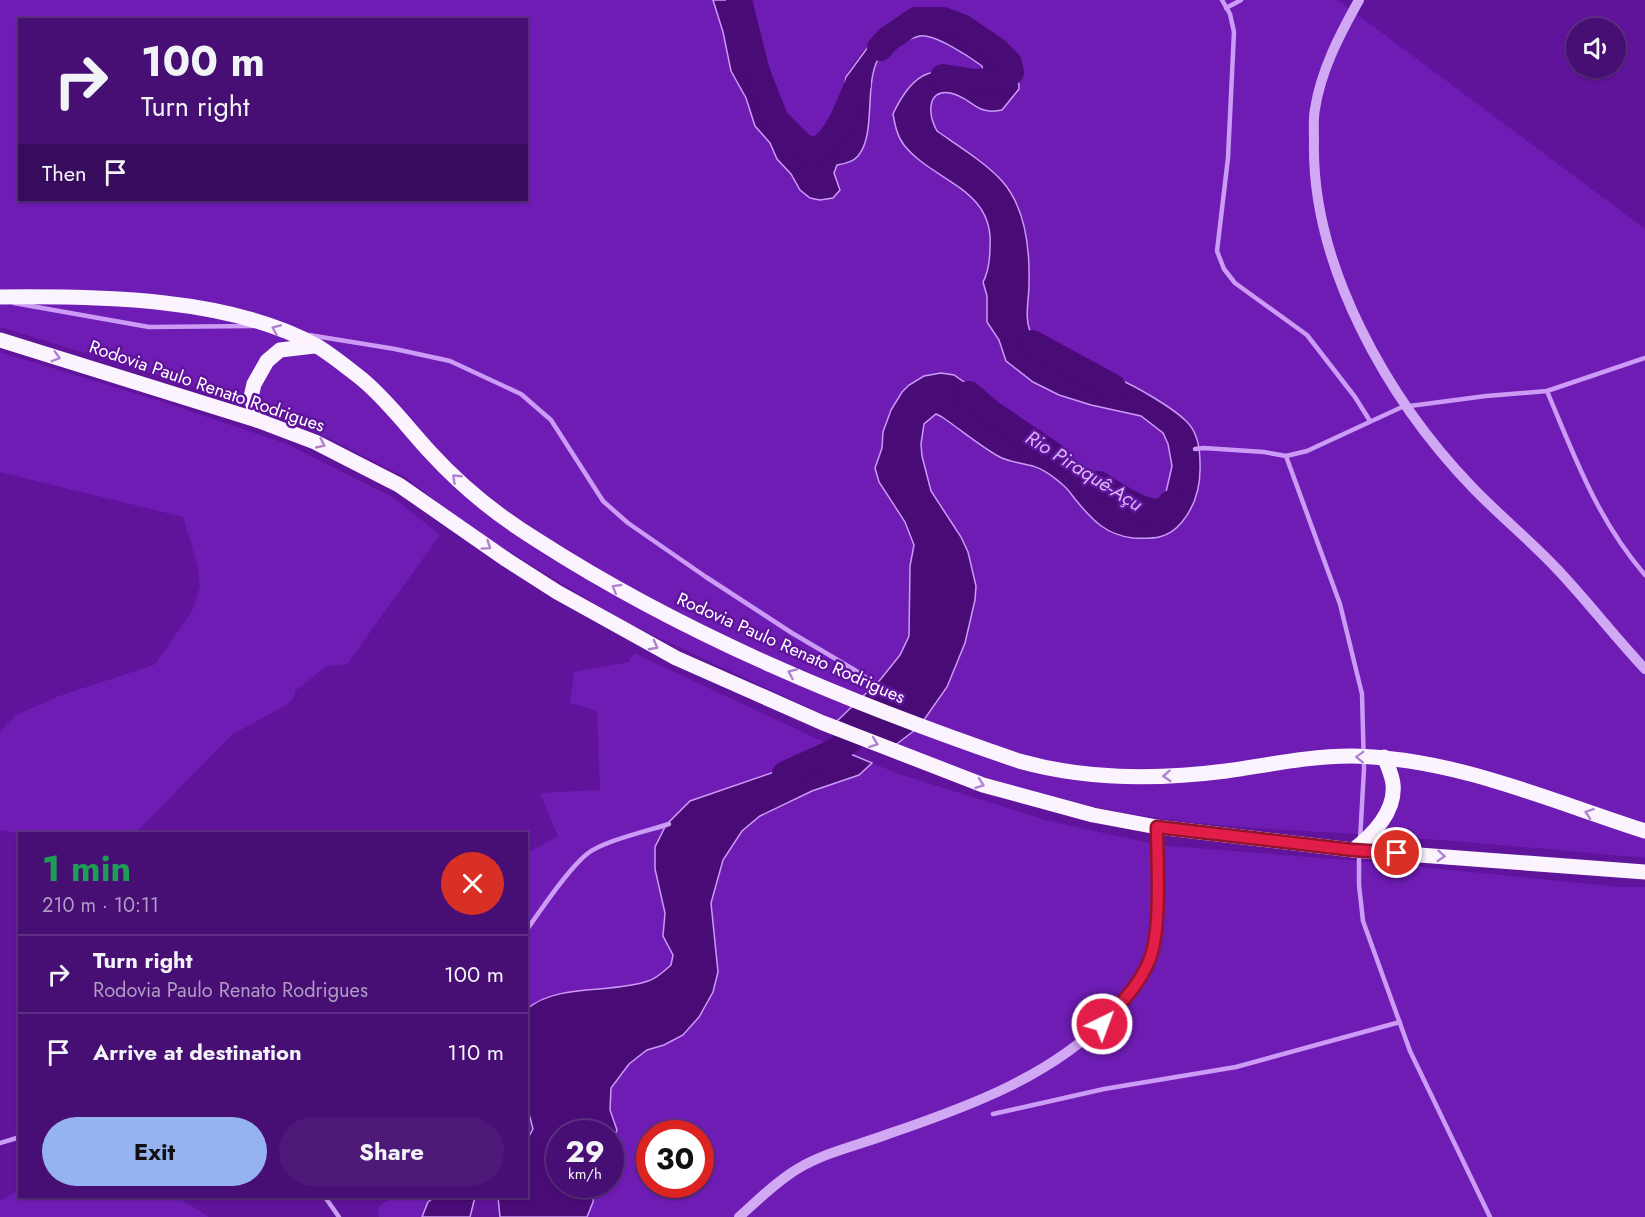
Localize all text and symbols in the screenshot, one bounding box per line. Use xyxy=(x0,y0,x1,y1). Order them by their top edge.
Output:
map controls xyxy=(1566,18,1626,78)
button: sound xyxy=(1566,18,1626,78)
text: 100 m xyxy=(141,31,265,92)
icon: right xyxy=(42,42,120,120)
text: Turn right xyxy=(141,87,249,126)
icon: arrive xyxy=(99,156,132,189)
text: Then xyxy=(42,157,87,189)
one-way arrow xyxy=(271,324,282,336)
street label: Rodovia Paulo Renato Rodrigues xyxy=(86,333,328,439)
one-way arrow xyxy=(50,350,61,362)
water label: Rio Piraquê-Açu xyxy=(1020,423,1148,519)
one-way arrow xyxy=(314,437,325,449)
one-way arrow xyxy=(453,474,464,485)
one-way arrow xyxy=(480,539,491,550)
one-way arrow xyxy=(612,584,622,596)
street label: Rodovia Paulo Renato Rodrigues xyxy=(673,586,909,710)
one-way arrow xyxy=(648,639,658,650)
one-way arrow xyxy=(787,669,798,681)
one-way arrow xyxy=(868,736,879,748)
one-way arrow xyxy=(1356,750,1365,763)
one-way arrow xyxy=(1162,769,1171,782)
one-way arrow xyxy=(974,776,985,789)
one-way arrow xyxy=(1584,807,1595,820)
pin xyxy=(1371,827,1422,878)
icon: arrive xyxy=(1380,836,1413,869)
text: 1 min xyxy=(42,842,131,894)
one-way arrow xyxy=(1436,849,1445,862)
button: close xyxy=(441,852,504,915)
text: 210 m · 10:11 xyxy=(42,891,159,920)
text: Turn right xyxy=(93,944,193,976)
icon: right xyxy=(42,958,75,991)
text: 100 m xyxy=(444,958,504,990)
text: Rodovia Paulo Renato Rodrigues xyxy=(93,976,368,1005)
position arrow xyxy=(1070,992,1134,1056)
icon: arrive xyxy=(42,1036,75,1069)
text: Arrive at destination xyxy=(93,1036,302,1068)
text: 110 m xyxy=(447,1036,504,1068)
button: Exit xyxy=(42,1117,267,1186)
button: Share xyxy=(279,1117,504,1186)
speed limit sign: 30 xyxy=(636,1120,714,1198)
text: 29 xyxy=(565,1130,605,1173)
text: km/h xyxy=(568,1163,602,1185)

